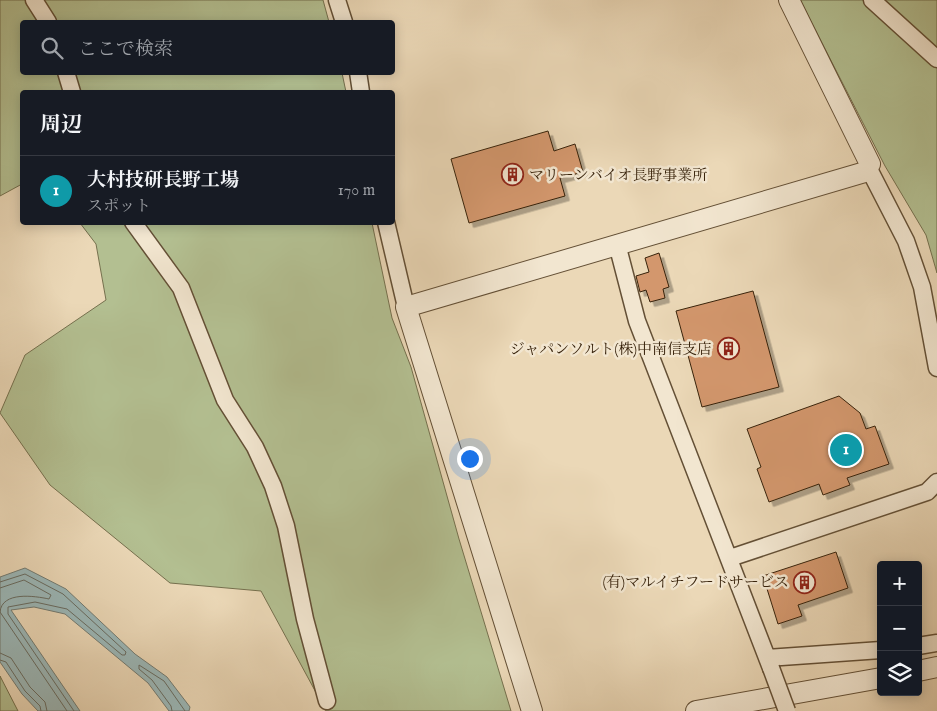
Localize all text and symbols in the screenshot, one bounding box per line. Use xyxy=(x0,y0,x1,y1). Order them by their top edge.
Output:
search box xyxy=(20,20,395,75)
icon: search xyxy=(38,34,66,62)
text: ここで検索 xyxy=(78,38,173,62)
text: 周辺 xyxy=(40,112,82,139)
building icon: マリーンバイオ長野事業所 xyxy=(501,163,525,187)
place label: マリーンバイオ長野事業所 xyxy=(529,166,707,185)
text: 大村技研長野工場 xyxy=(87,169,239,193)
text: 1 xyxy=(53,181,59,201)
text: 170 m xyxy=(338,181,375,201)
text: スポット xyxy=(87,197,151,217)
building icon: ジャパンソルト(株)中南信支店 xyxy=(716,337,740,361)
place label: ジャパンソルト(株)中南信支店 xyxy=(510,340,712,359)
pin: 1 xyxy=(830,431,862,469)
your location xyxy=(457,446,483,472)
map controls xyxy=(877,561,922,696)
button: + xyxy=(877,561,922,606)
building icon: (有)マルイチフードサービス xyxy=(793,570,817,594)
place label: (有)マルイチフードサービス xyxy=(603,573,789,592)
button: − xyxy=(877,606,922,651)
button: layers xyxy=(877,651,922,696)

